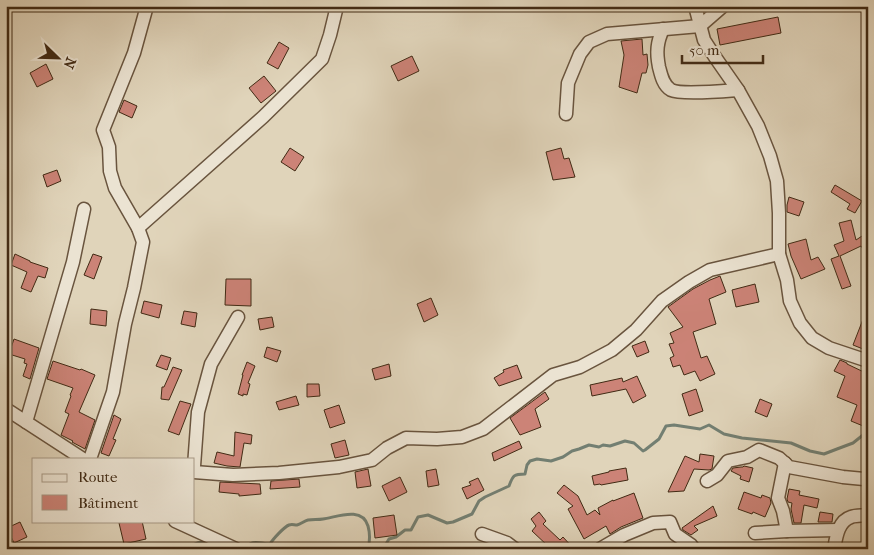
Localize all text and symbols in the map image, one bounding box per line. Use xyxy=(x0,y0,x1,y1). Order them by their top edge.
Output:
north arrow xyxy=(32,32,82,82)
scale bar xyxy=(682,32,763,64)
text: 50 m xyxy=(689,41,720,59)
text: N xyxy=(59,55,79,71)
legend xyxy=(32,458,195,522)
text: Route xyxy=(78,468,118,486)
text: Bâtiment xyxy=(78,494,139,512)

